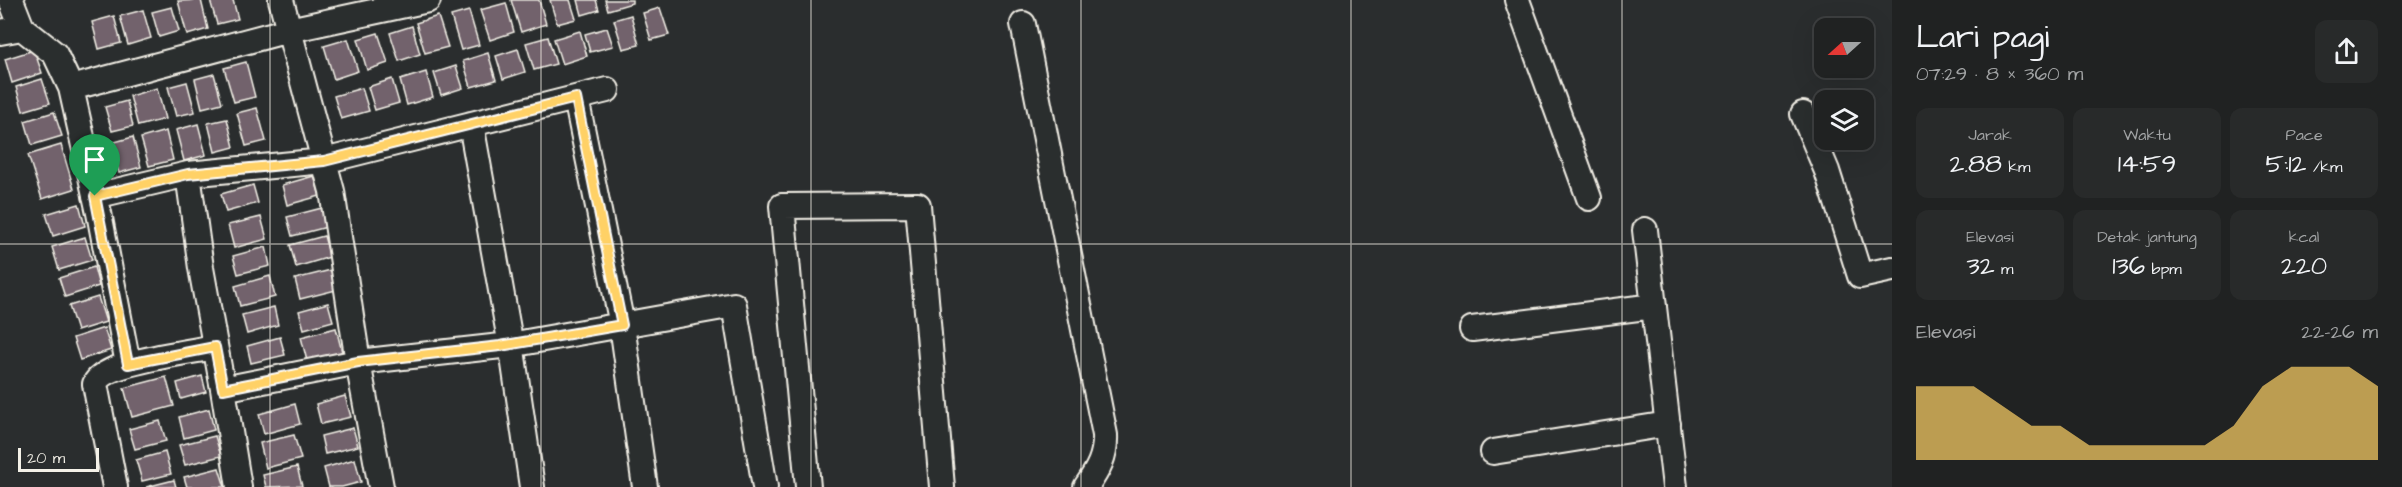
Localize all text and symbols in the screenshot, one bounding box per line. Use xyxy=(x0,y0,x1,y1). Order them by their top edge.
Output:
text: Lari pagi xyxy=(1916,14,2049,60)
north arrow xyxy=(1814,18,1874,78)
map controls xyxy=(1814,18,1874,150)
button: share xyxy=(2315,20,2378,83)
text: 07:29 · 8 × 360 m xyxy=(1916,60,2083,88)
button: layers xyxy=(1814,90,1874,150)
text: Jarak xyxy=(1968,124,2012,146)
text: Waktu xyxy=(2123,124,2171,146)
text: Pace xyxy=(2285,124,2323,146)
pin xyxy=(69,134,120,196)
icon: arrive xyxy=(78,143,111,176)
text: 2.88 xyxy=(1950,146,2002,182)
text: 14:59 xyxy=(2118,146,2176,182)
text: 5:12 xyxy=(2266,146,2307,182)
text: km xyxy=(2002,156,2030,178)
text: /km xyxy=(2307,156,2342,178)
text: Elevasi xyxy=(1966,226,2014,248)
text: Detak jantung xyxy=(2097,226,2197,248)
text: kcal xyxy=(2289,226,2319,248)
text: 32 xyxy=(1967,248,1995,284)
text: 136 xyxy=(2112,248,2145,284)
text: 220 xyxy=(2281,248,2327,284)
text: m xyxy=(1995,258,2013,280)
text: bpm xyxy=(2145,258,2182,280)
text: Elevasi xyxy=(1916,318,1975,346)
text: 22–26 m xyxy=(2301,318,2378,346)
scale bar xyxy=(18,445,99,472)
text: 20 m xyxy=(27,447,65,469)

